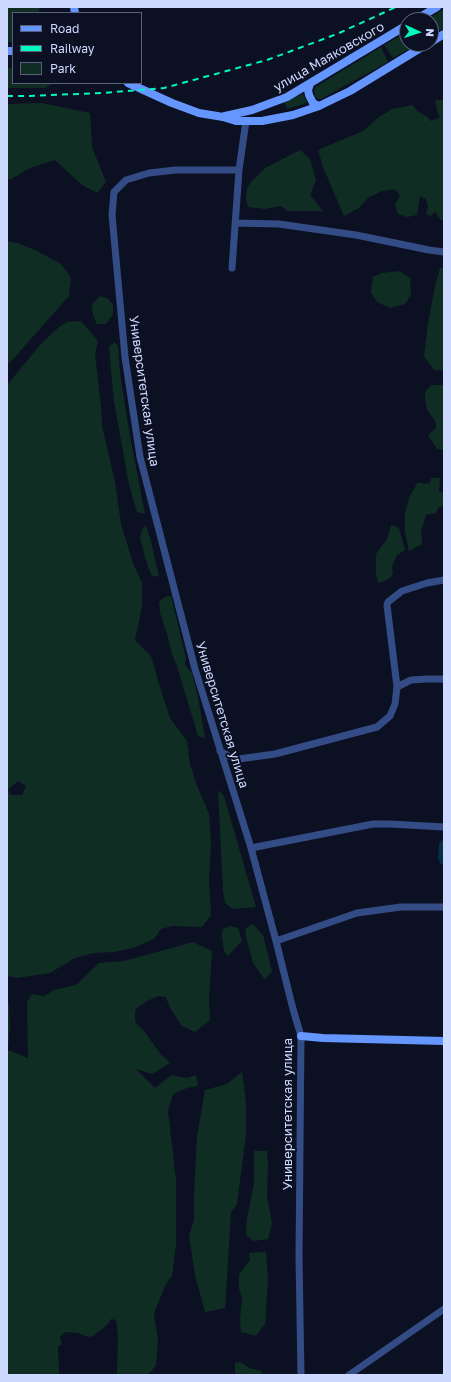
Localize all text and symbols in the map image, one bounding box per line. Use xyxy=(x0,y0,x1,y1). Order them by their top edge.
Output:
legend xyxy=(12,12,142,84)
north arrow xyxy=(399,12,439,52)
street label: улица Маяковского xyxy=(271,19,387,95)
text: Road xyxy=(50,21,79,36)
text: N xyxy=(424,28,437,37)
text: Railway xyxy=(50,41,95,56)
text: Park xyxy=(50,61,76,76)
street label: Университетская улица xyxy=(126,314,162,468)
street label: Университетская улица xyxy=(192,640,252,790)
street label: Университетская улица xyxy=(280,1038,296,1190)

